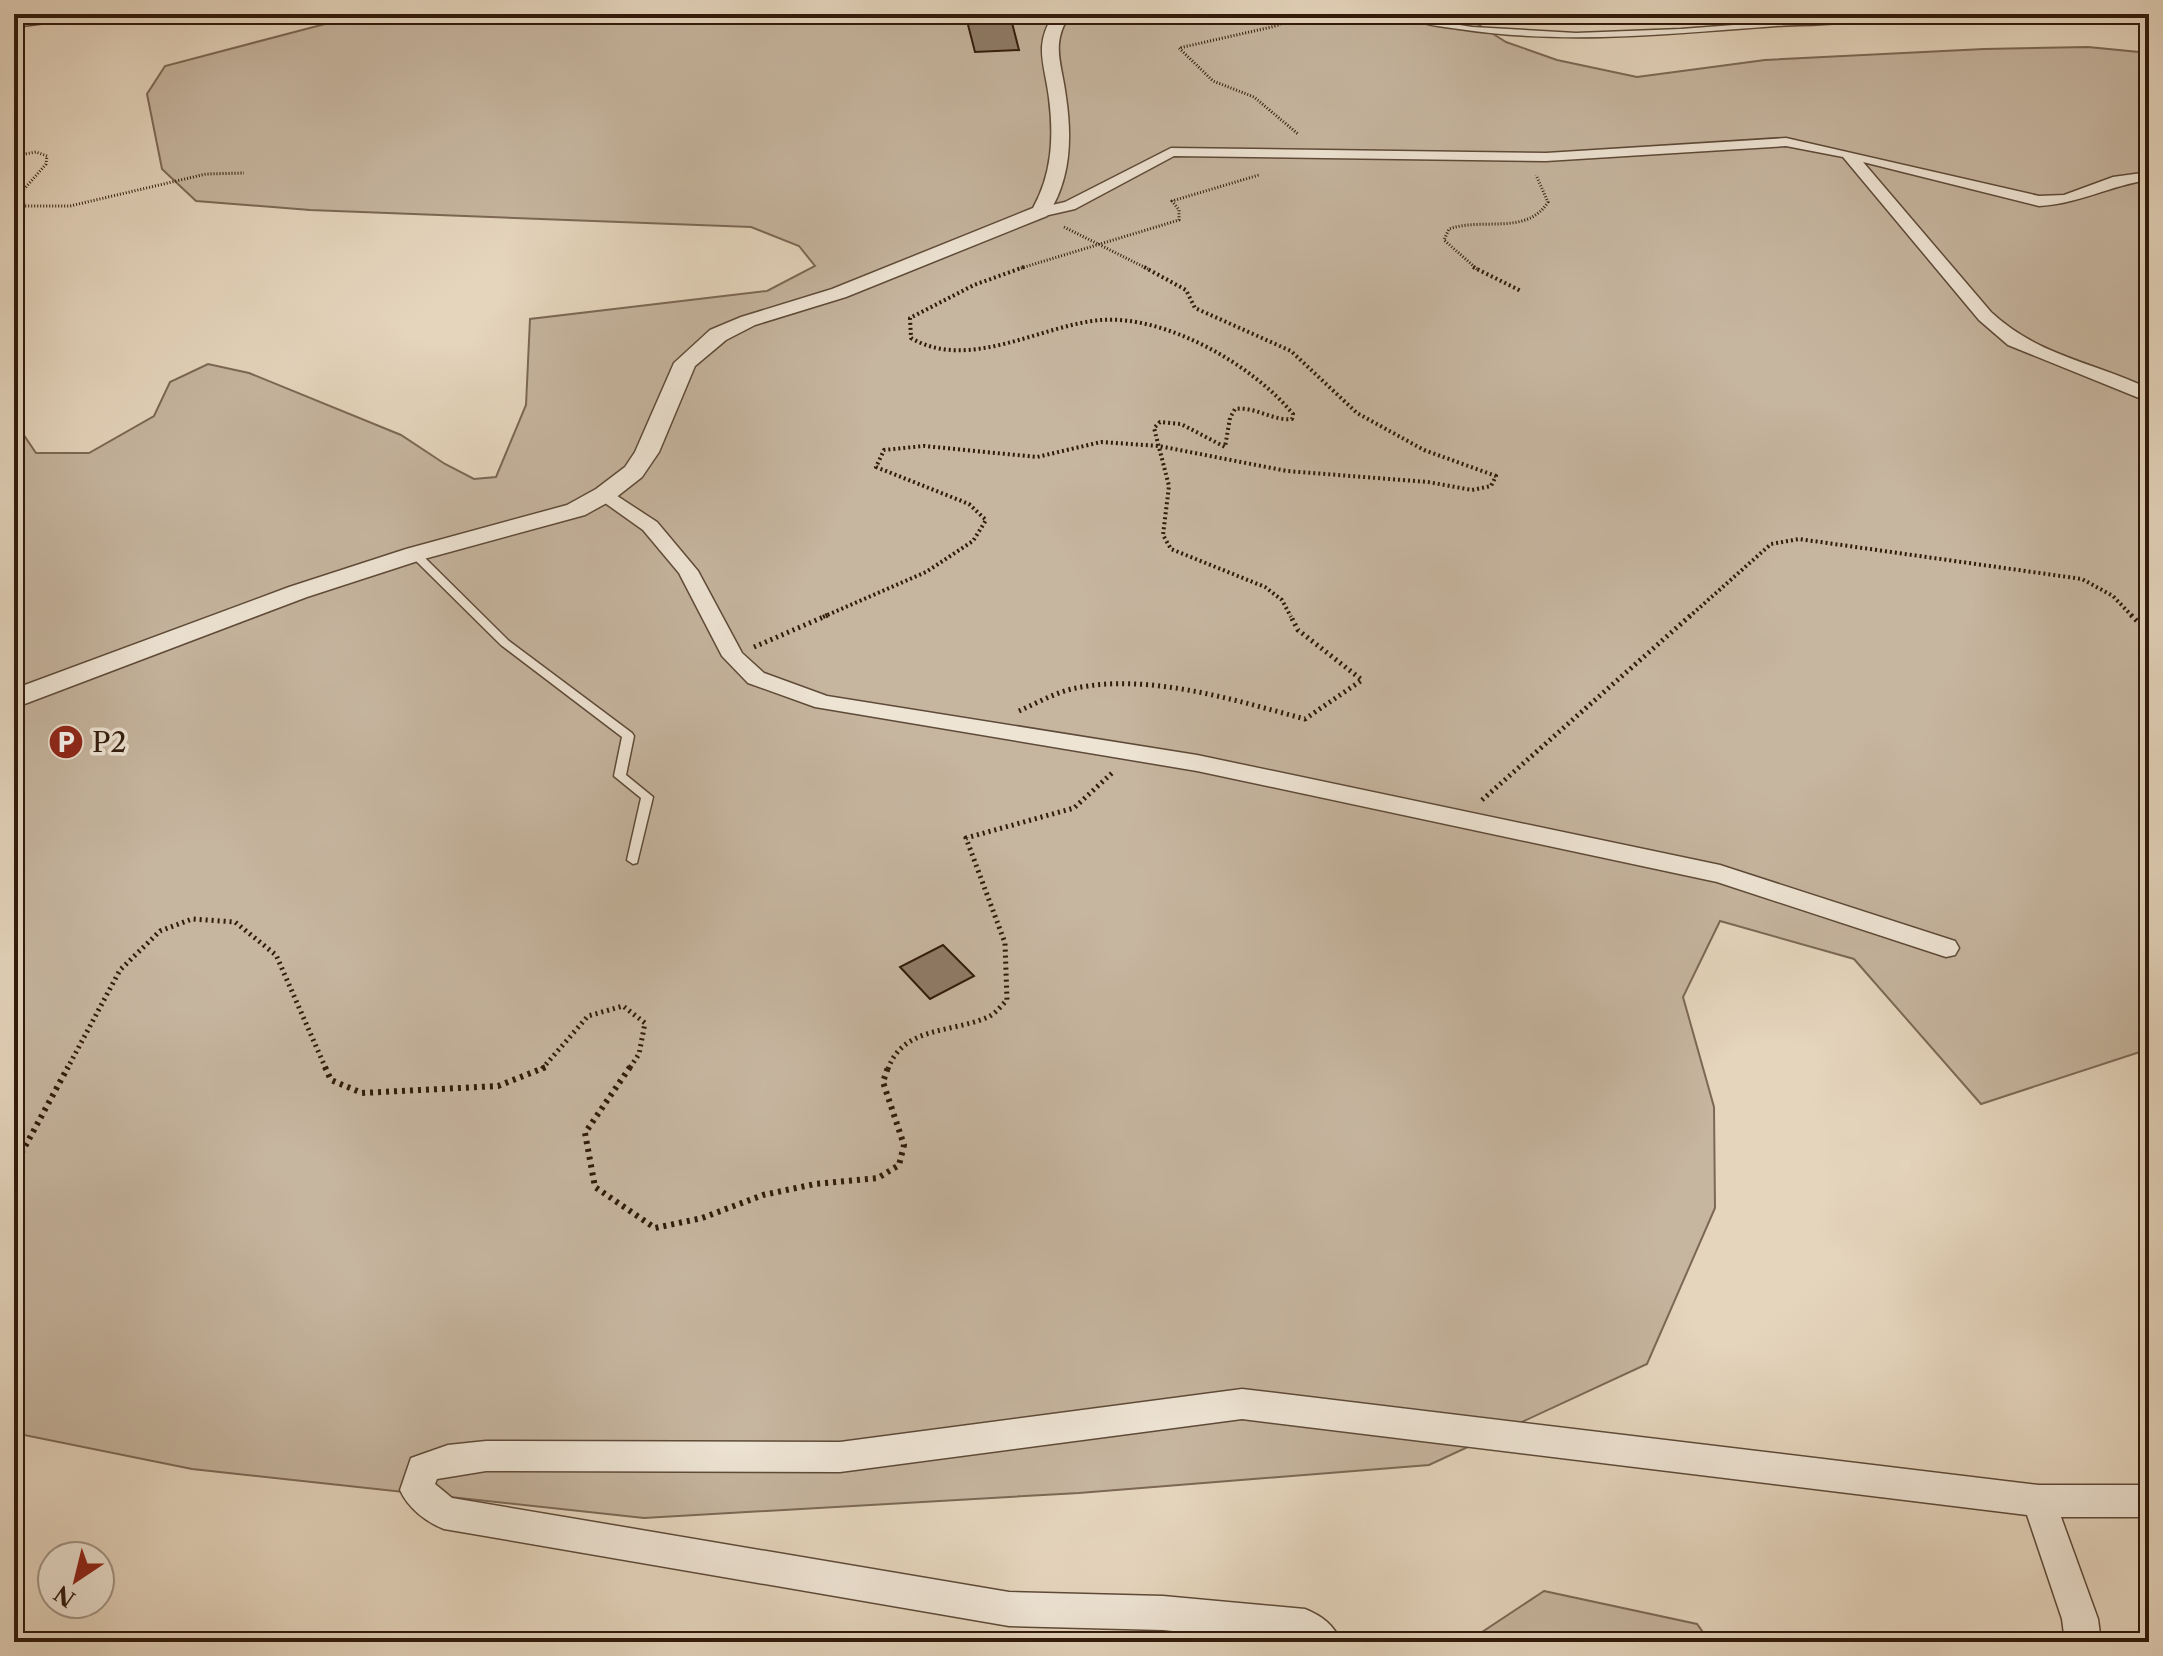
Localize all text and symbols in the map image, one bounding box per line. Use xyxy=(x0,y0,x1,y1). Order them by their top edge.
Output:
parking icon: P2 xyxy=(47,723,85,761)
place label: P2 xyxy=(92,725,127,759)
north arrow xyxy=(36,1540,116,1620)
text: N xyxy=(49,1579,80,1613)

